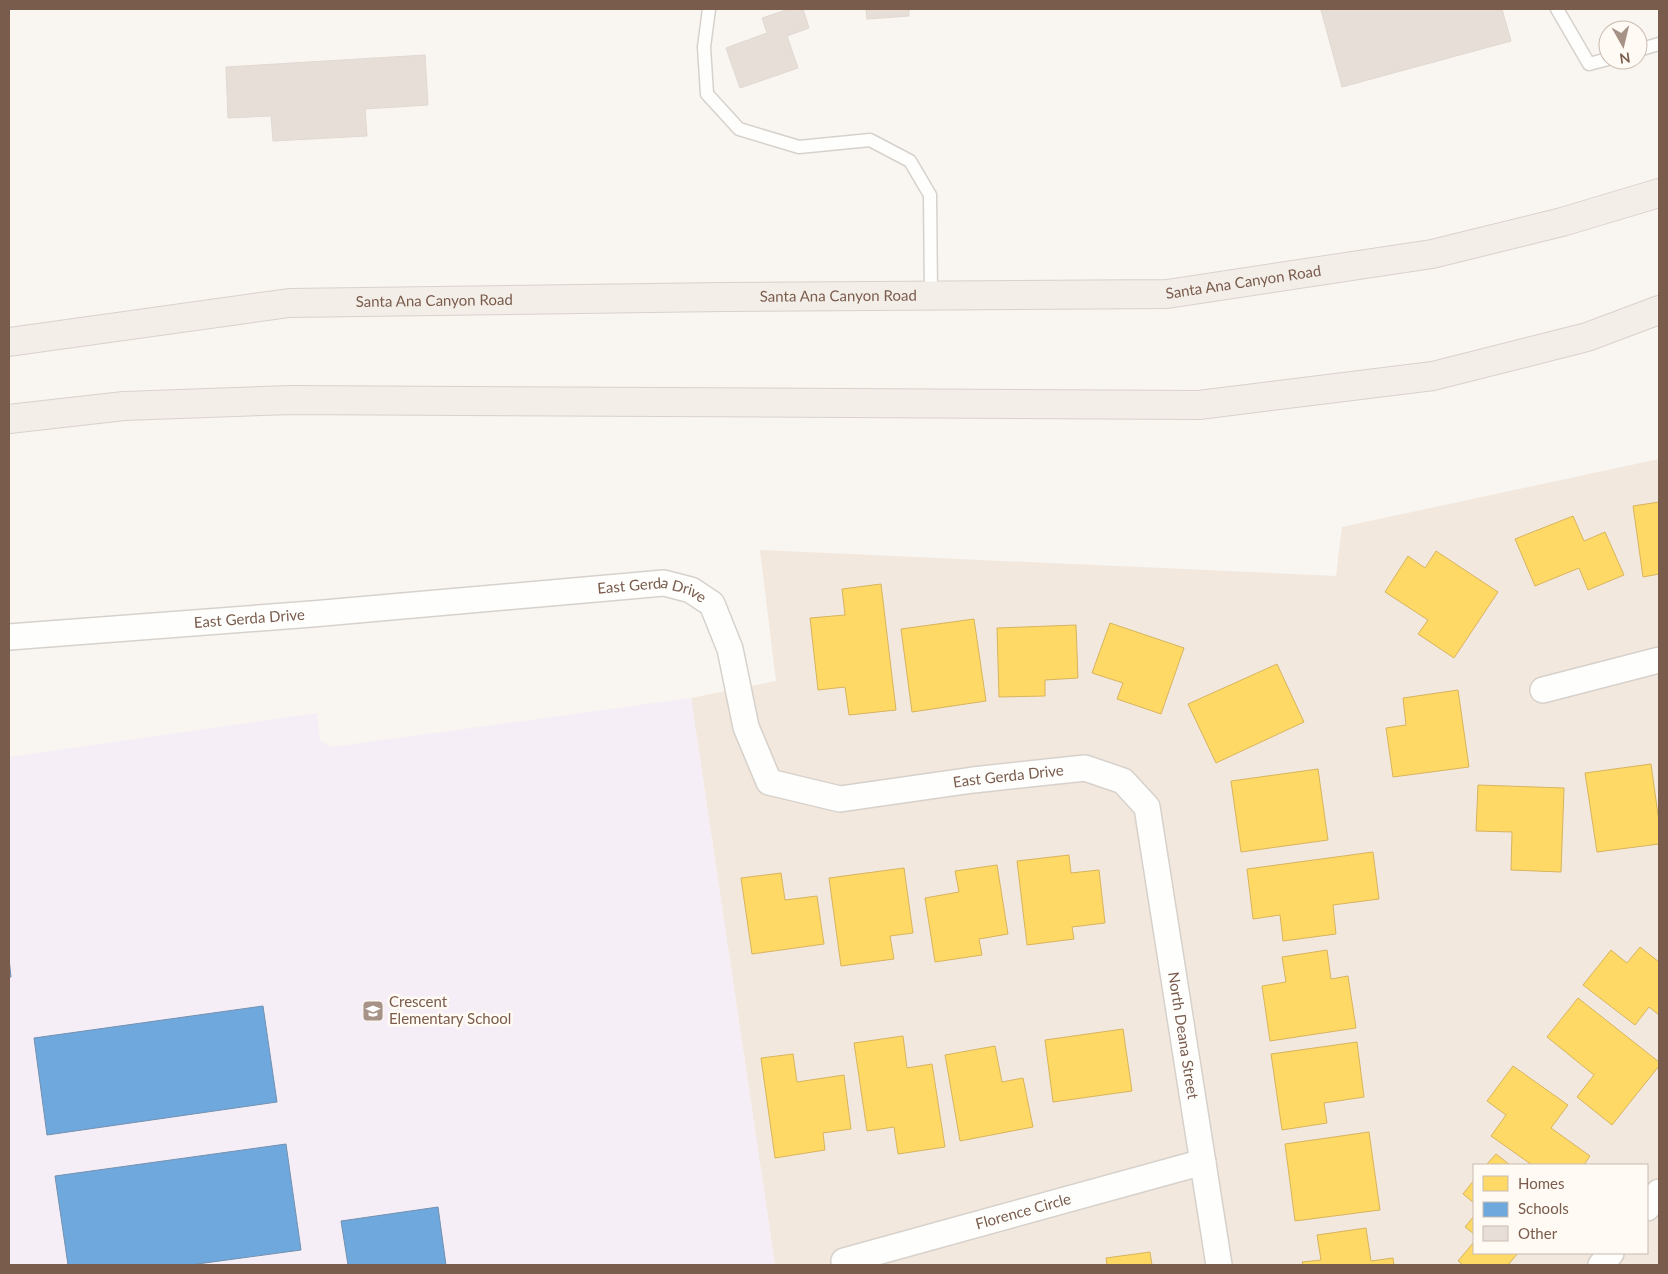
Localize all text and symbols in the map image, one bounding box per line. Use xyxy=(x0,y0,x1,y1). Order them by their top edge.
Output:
north arrow xyxy=(1598,20,1648,70)
text: N xyxy=(1618,49,1631,68)
street label: Santa Ana Canyon Road xyxy=(1164,261,1322,302)
street label: Santa Ana Canyon Road xyxy=(760,286,917,305)
street label: Santa Ana Canyon Road xyxy=(356,290,513,310)
street label: East Gerda Drive xyxy=(597,573,710,606)
street label: East Gerda Drive xyxy=(193,605,305,631)
street label: East Gerda Drive xyxy=(952,760,1065,791)
street label: North Deana Street xyxy=(1165,970,1203,1101)
place label: Crescent Elementary School xyxy=(389,992,511,1027)
school or university icon: Crescent Elementary School xyxy=(361,999,385,1023)
legend xyxy=(1473,1164,1648,1254)
text: Homes xyxy=(1518,1174,1564,1192)
street label: Florence Circle xyxy=(973,1189,1073,1232)
text: Schools xyxy=(1518,1199,1569,1217)
text: Other xyxy=(1518,1224,1558,1242)

